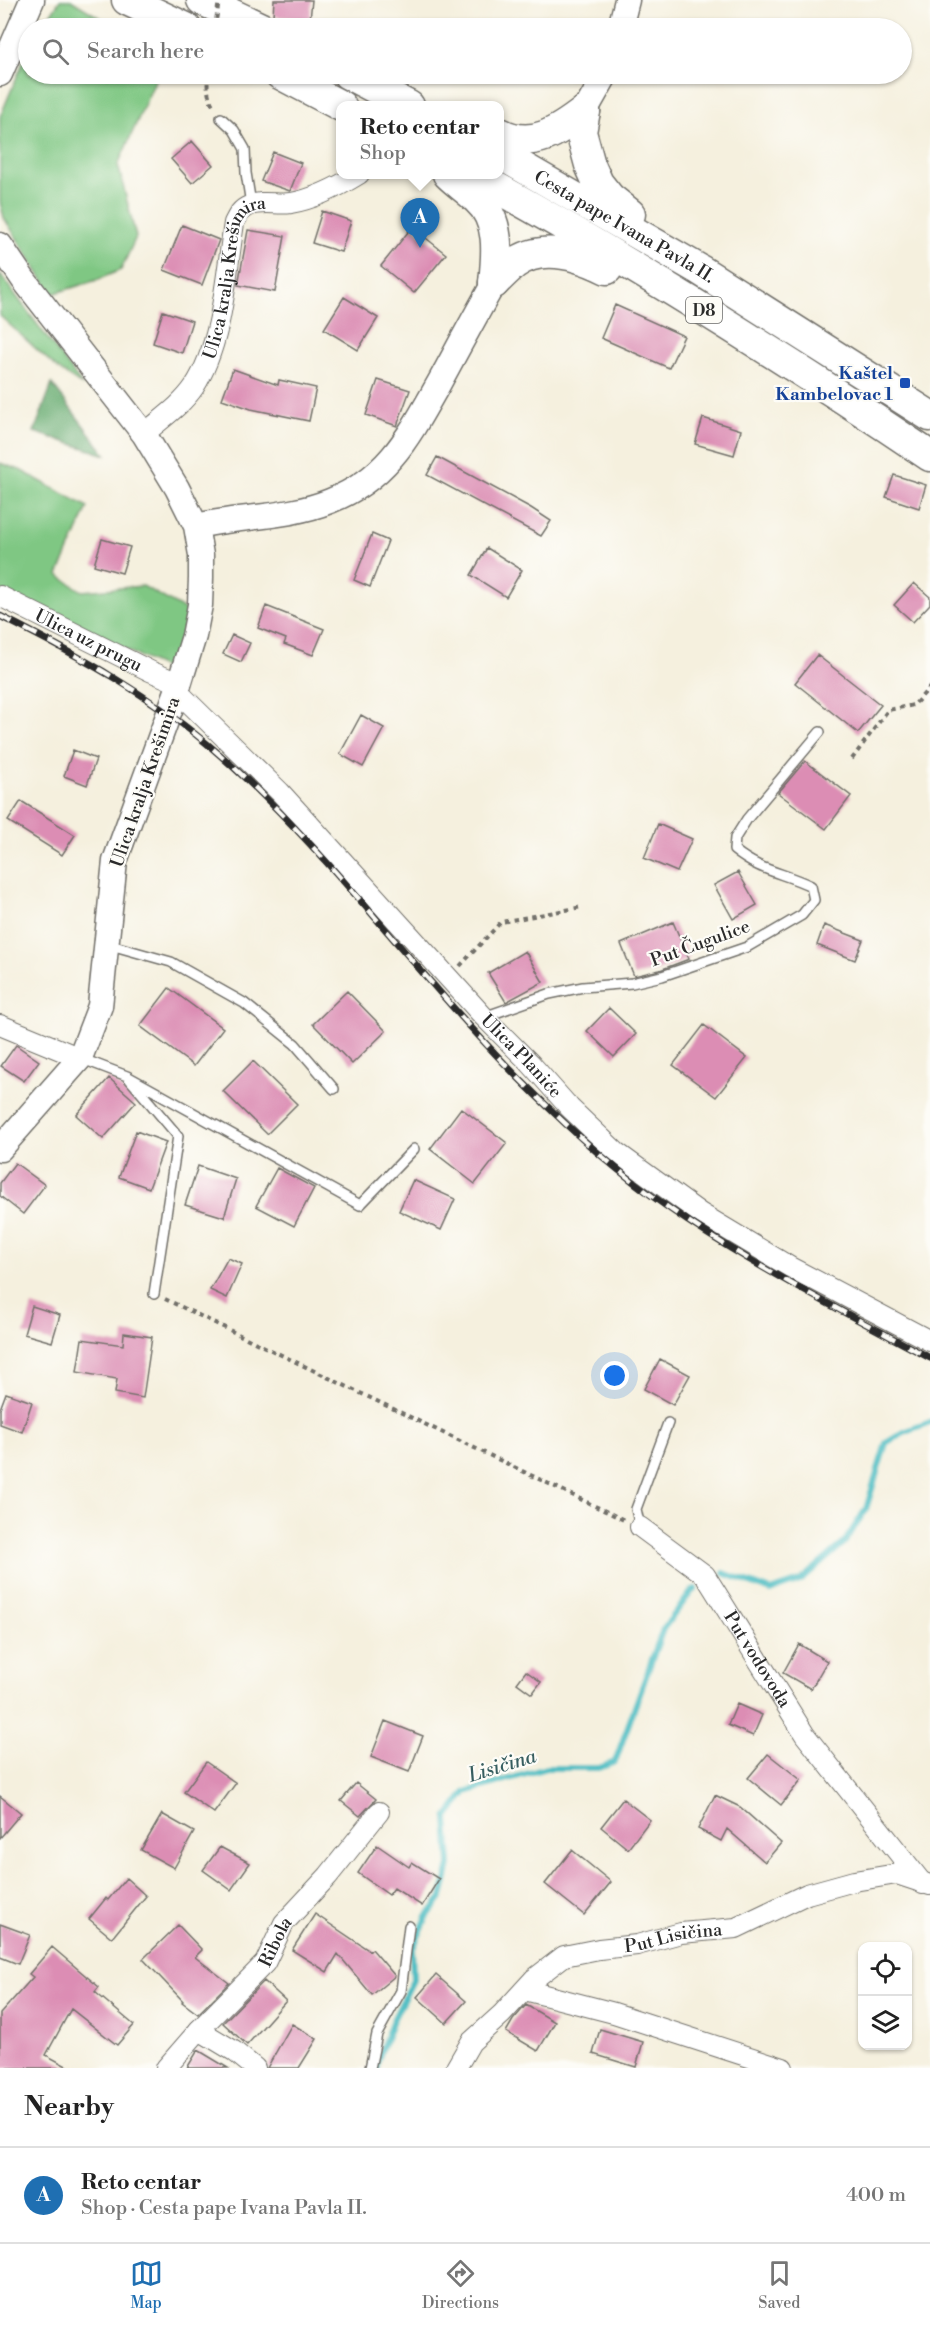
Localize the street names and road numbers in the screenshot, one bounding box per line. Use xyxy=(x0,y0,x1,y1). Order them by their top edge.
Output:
street label: Cesta pape Ivana Pavla II. xyxy=(530,165,719,288)
street label: Ulica kralja Krešimira xyxy=(198,192,267,363)
road number: D8 xyxy=(686,297,722,323)
street label: Ulica uz prugu xyxy=(31,604,147,678)
street label: Ulica kralja Krešimira xyxy=(105,693,186,870)
street label: Put Čugulice xyxy=(647,915,753,972)
street label: Ulica Planiće xyxy=(475,1009,567,1103)
street label: Put vodovoda xyxy=(718,1607,796,1713)
street label: Ribola xyxy=(254,1910,297,1971)
street label: Put Lisičina xyxy=(623,1918,724,1958)

